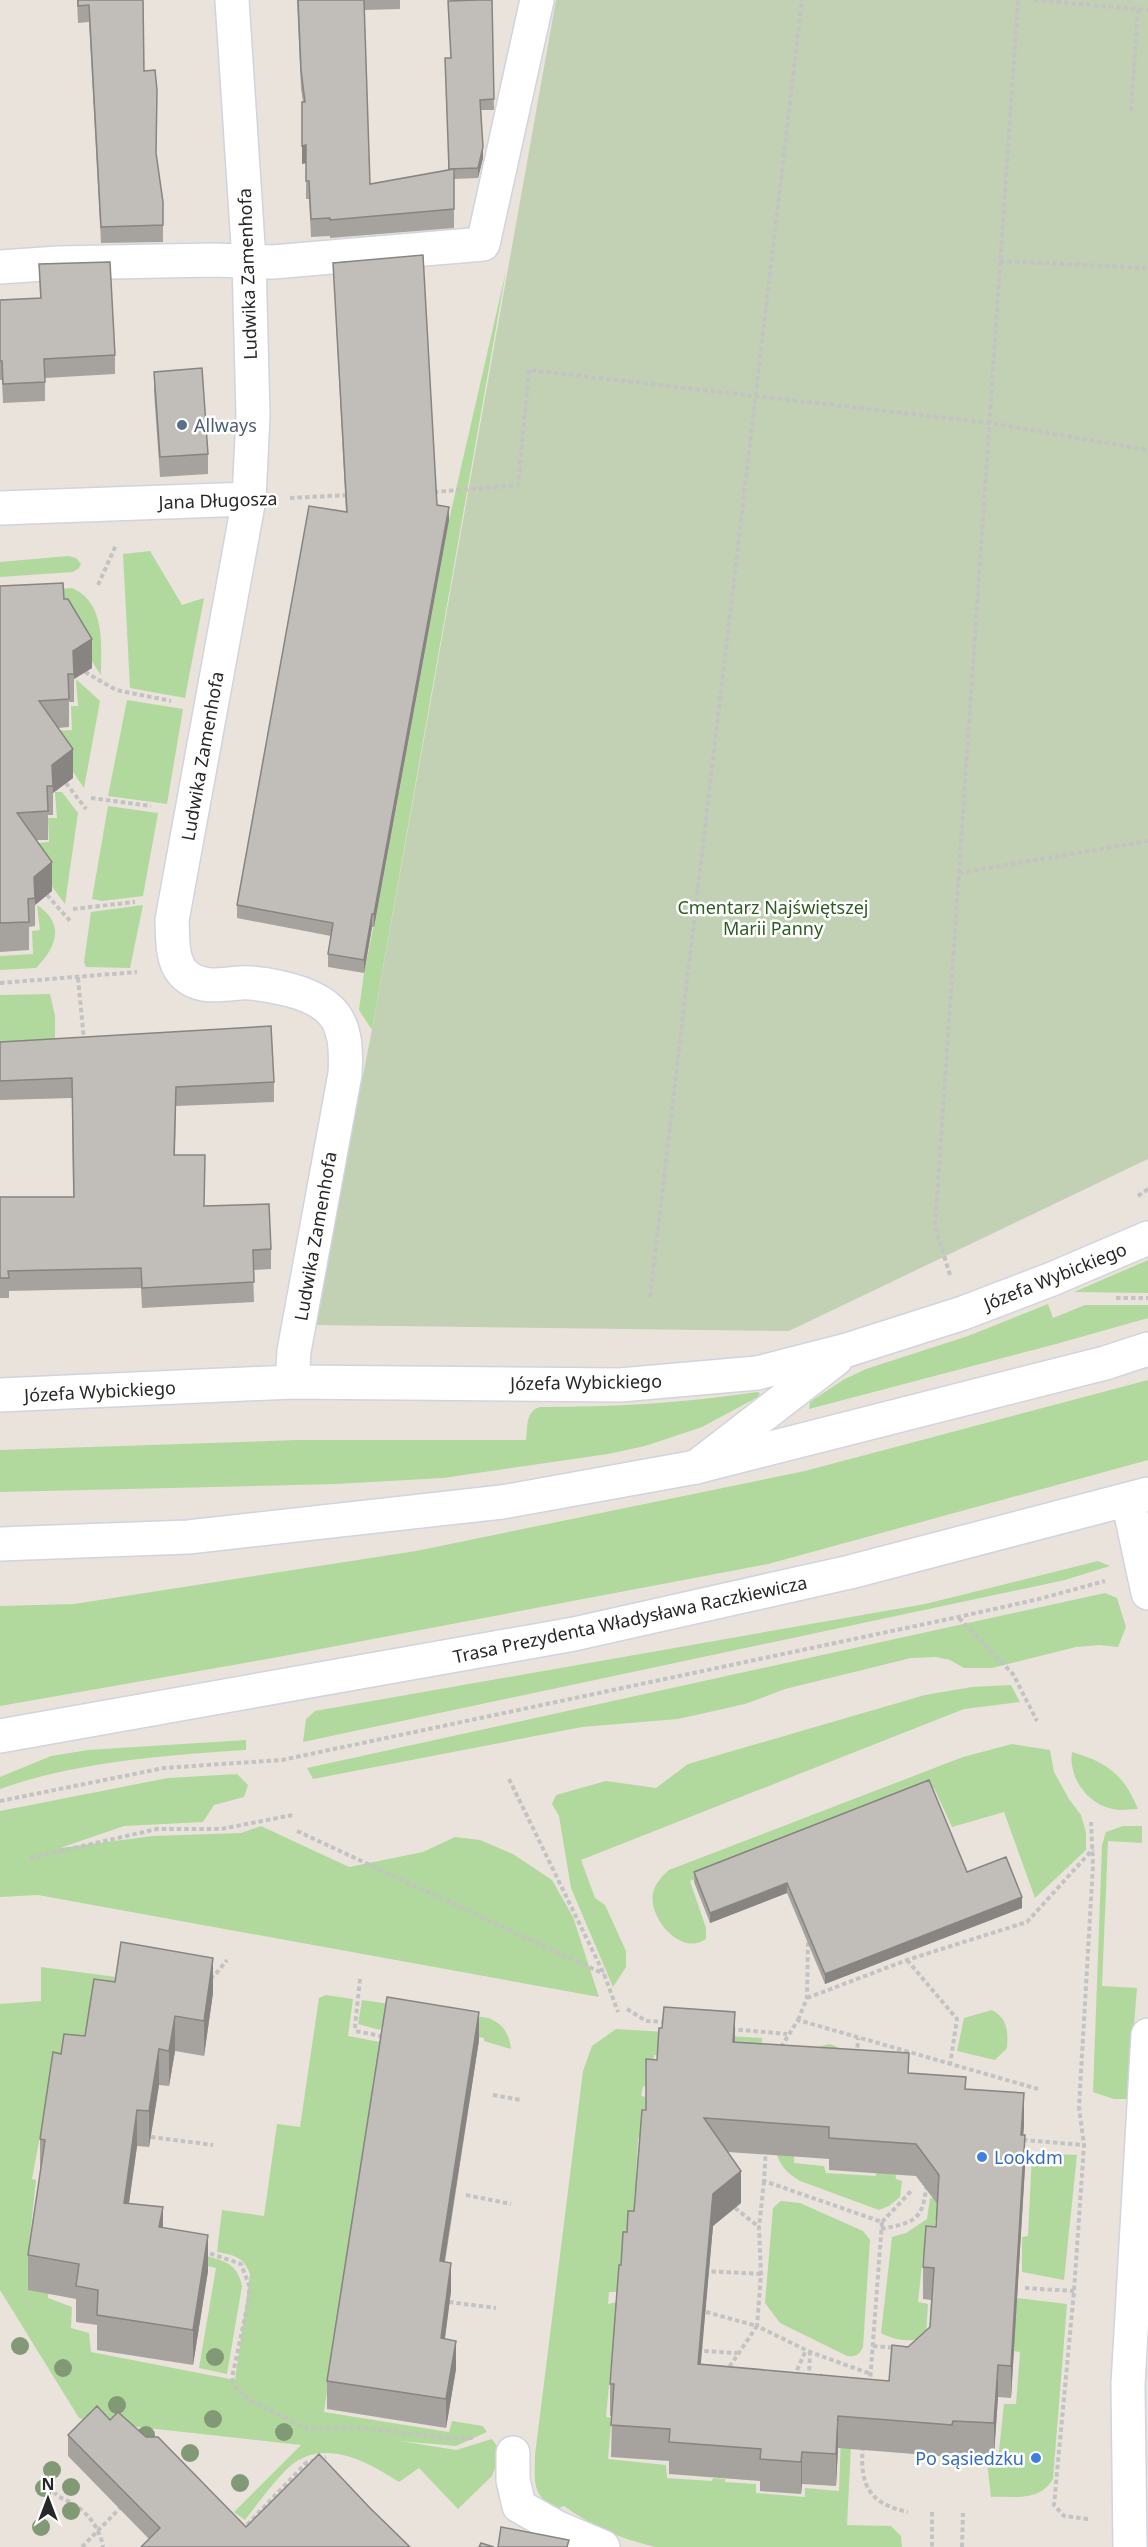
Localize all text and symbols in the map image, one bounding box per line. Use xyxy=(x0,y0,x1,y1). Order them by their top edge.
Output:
street label: Ludwika Zamenhofa xyxy=(232,188,262,360)
place label: Allways xyxy=(194,413,257,437)
marker: Allways xyxy=(175,418,189,432)
street label: Jana Długosza xyxy=(156,486,278,514)
street label: Ludwika Zamenhofa xyxy=(175,669,229,843)
park label: Cmentarz Najświętszej Marii Panny xyxy=(677,895,869,940)
street label: Ludwika Zamenhofa xyxy=(288,1149,342,1323)
street label: Józefa Wybickiego xyxy=(978,1236,1130,1316)
street label: Józefa Wybickiego xyxy=(508,1369,662,1395)
street label: Józefa Wybickiego xyxy=(22,1375,176,1407)
street label: Trasa Prezydenta Władysława Raczkiewicza xyxy=(451,1570,809,1668)
place label: Lookdm xyxy=(994,2145,1063,2169)
marker: Lookdm xyxy=(975,2150,989,2164)
place label: Po sąsiedzku xyxy=(915,2446,1024,2470)
marker: Po sąsiedzku xyxy=(1029,2451,1043,2465)
north arrow xyxy=(18,2469,78,2529)
text: N xyxy=(41,2473,55,2495)

